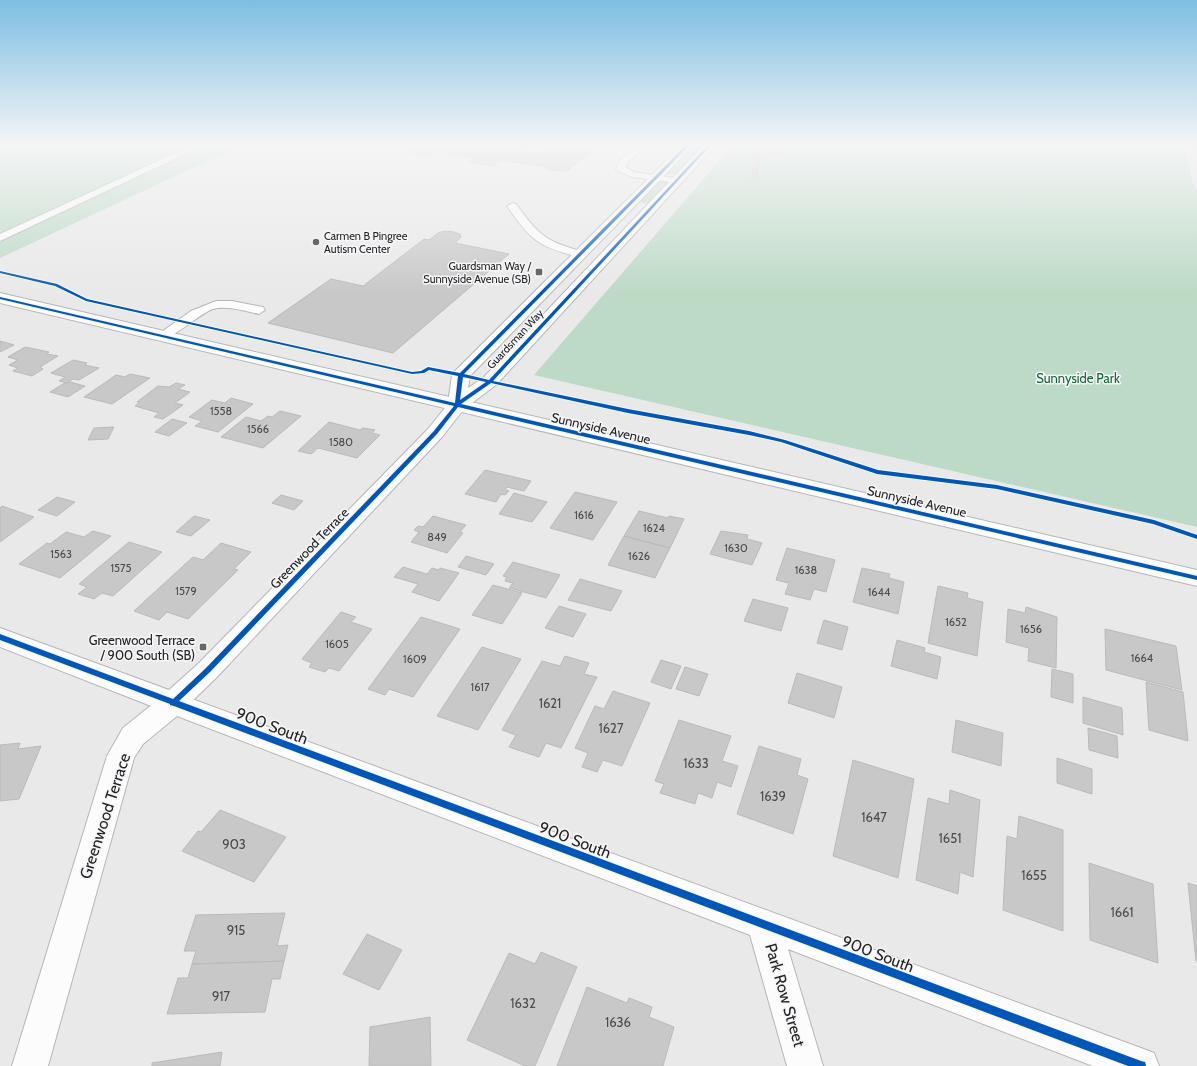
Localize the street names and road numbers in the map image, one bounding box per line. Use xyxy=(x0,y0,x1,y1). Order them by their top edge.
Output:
street label: Guardsman Way xyxy=(484,306,547,372)
street label: Sunnyside Avenue xyxy=(550,409,653,447)
street label: Sunnyside Avenue xyxy=(866,482,969,520)
street label: Greenwood Terrace xyxy=(266,504,352,592)
street label: 900 South xyxy=(233,704,311,748)
street label: Greenwood Terrace xyxy=(76,751,134,881)
street label: 900 South xyxy=(536,818,614,862)
street label: 900 South xyxy=(839,932,917,976)
street label: Park Row Street xyxy=(761,941,809,1050)

